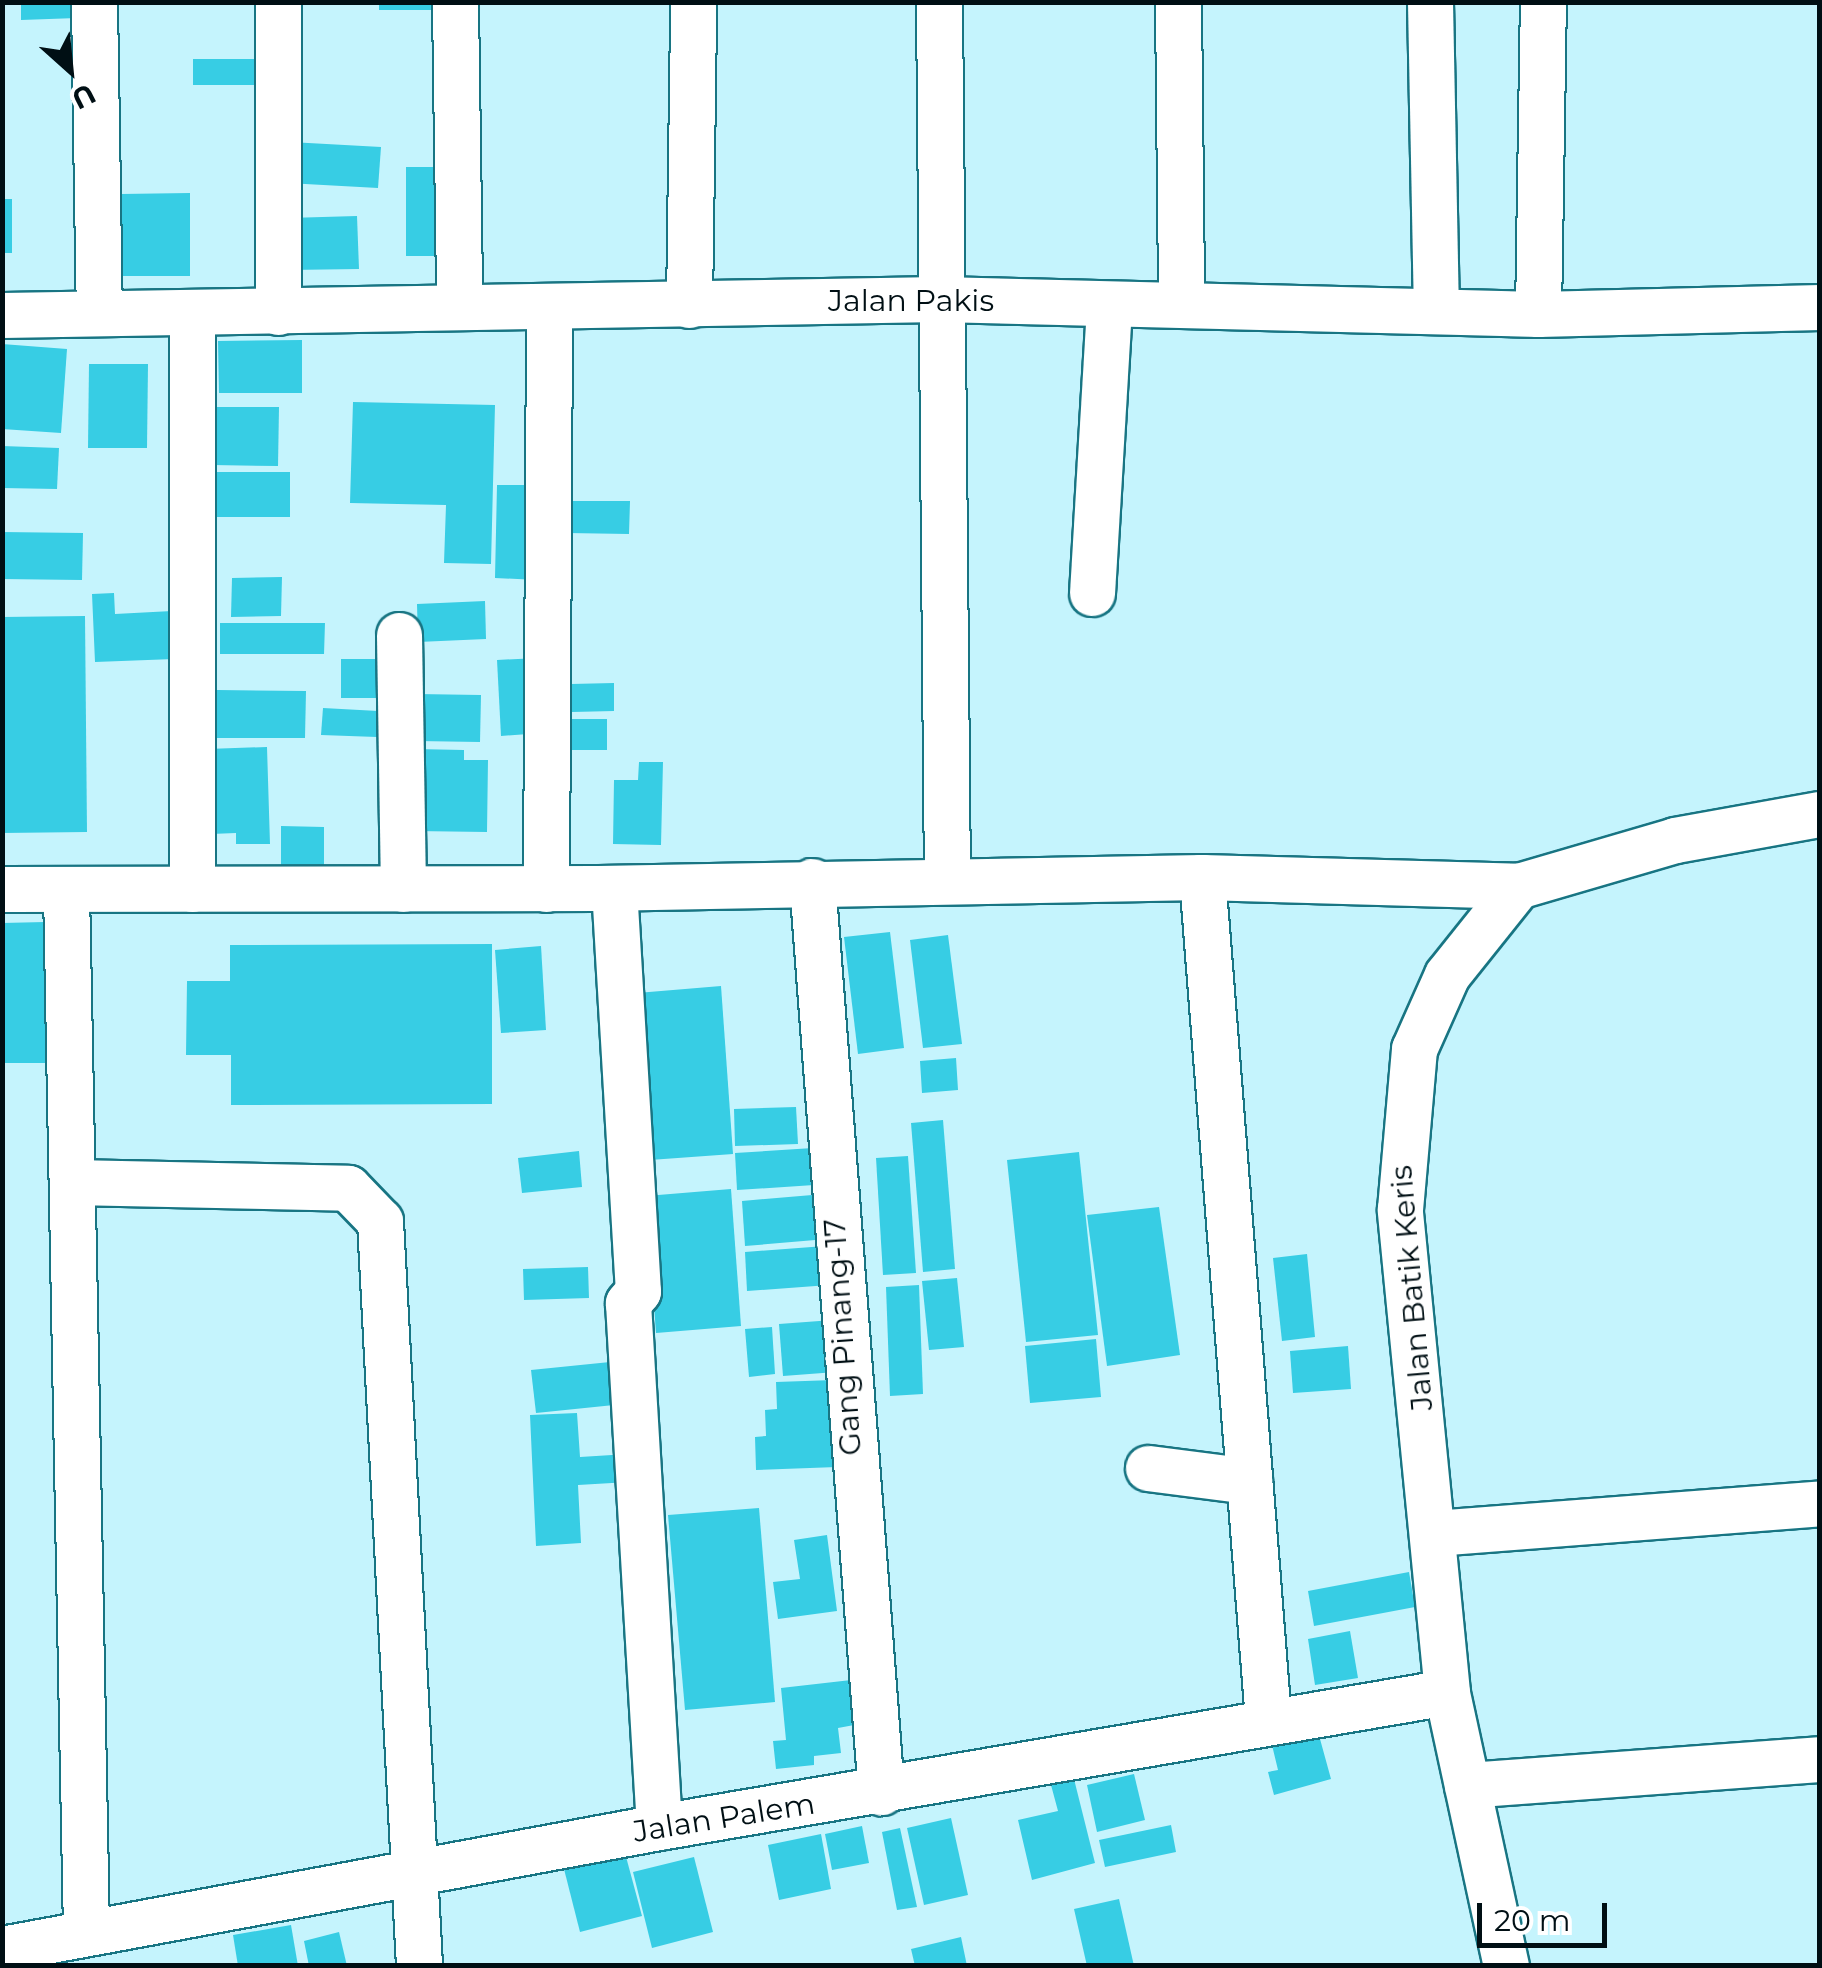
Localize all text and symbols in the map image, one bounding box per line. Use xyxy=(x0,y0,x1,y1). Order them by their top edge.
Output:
north arrow xyxy=(20,20,120,120)
text: U xyxy=(66,77,101,117)
street label: Jalan Pakis xyxy=(828,283,994,319)
street label: Jalan Batik Keris xyxy=(1383,1164,1441,1412)
street label: Gang Pinang-17 xyxy=(817,1217,869,1457)
street label: Jalan Palem xyxy=(631,1786,817,1850)
scale bar xyxy=(1482,1883,1612,1945)
text: 20 m xyxy=(1494,1902,1571,1939)

